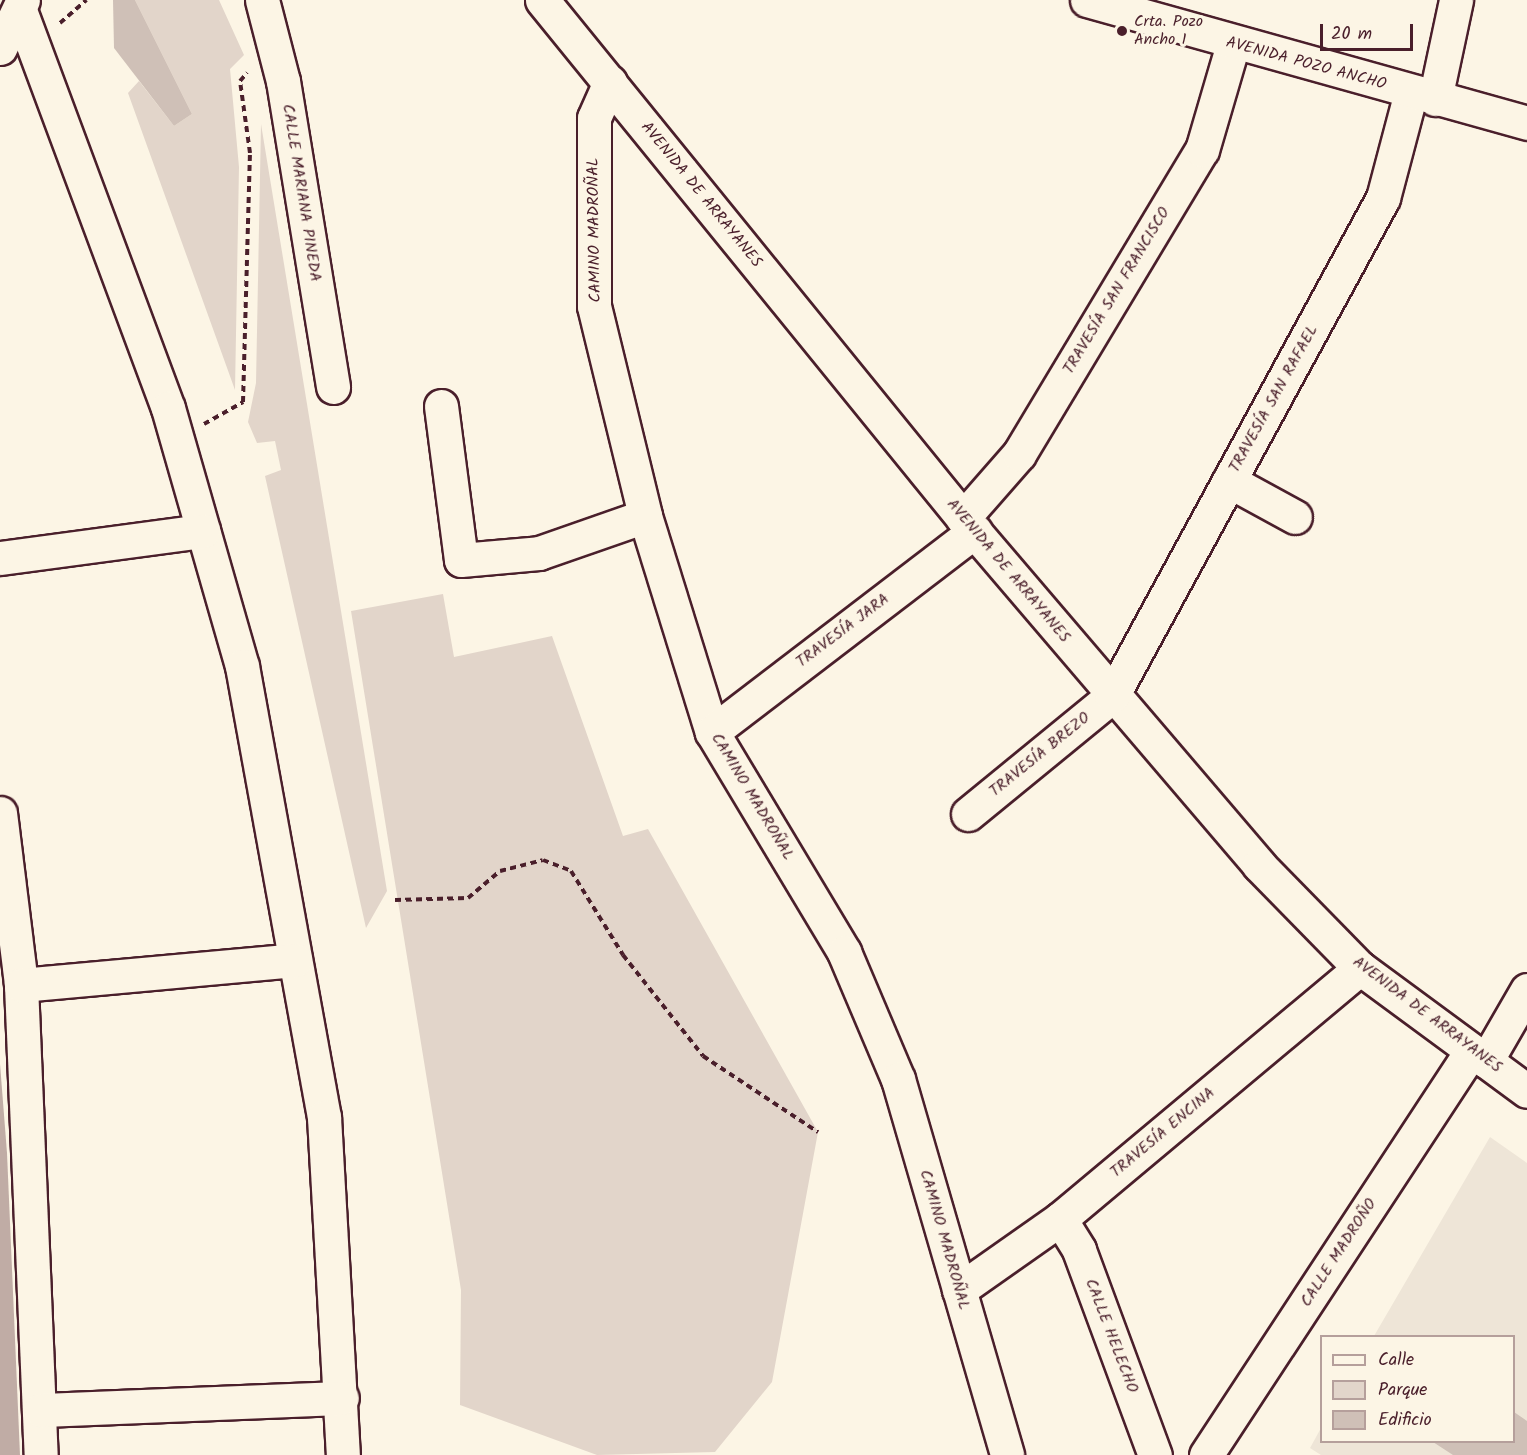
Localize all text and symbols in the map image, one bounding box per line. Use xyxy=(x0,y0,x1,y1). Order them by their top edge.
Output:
place label: Crta. Pozo Ancho 1 xyxy=(1134,12,1203,50)
scale bar xyxy=(1323,12,1416,50)
text: 20 m xyxy=(1331,20,1372,49)
marker: Crta. Pozo Ancho 1 xyxy=(1115,24,1129,38)
street label: AVENIDA POZO ANCHO xyxy=(1224,33,1388,95)
street label: CALLE MARIANA PINEDA xyxy=(277,103,325,283)
street label: AVENIDA DE ARRAYANES xyxy=(636,118,766,272)
street label: CAMINO MADROÑAL xyxy=(584,157,606,303)
street label: TRAVESÍA SAN FRANCISCO xyxy=(1060,204,1174,378)
street label: TRAVESÍA SAN RAFAEL xyxy=(1225,322,1323,476)
street label: AVENIDA DE ARRAYANES xyxy=(942,495,1074,647)
street label: TRAVESÍA JARA xyxy=(793,590,893,672)
street label: TRAVESÍA BREZO xyxy=(986,709,1094,801)
street label: CAMINO MADROÑAL xyxy=(706,730,798,864)
street label: AVENIDA DE ARRAYANES xyxy=(1349,953,1505,1077)
street label: TRAVESÍA ENCINA xyxy=(1107,1084,1219,1182)
street label: CAMINO MADROÑAL xyxy=(915,1168,973,1312)
street label: CALLE MADROÑO xyxy=(1297,1195,1381,1311)
street label: CALLE HELECHO xyxy=(1080,1276,1142,1396)
legend xyxy=(1320,1335,1515,1443)
text: Calle xyxy=(1378,1346,1414,1375)
text: Parque xyxy=(1378,1376,1427,1405)
text: Edificio xyxy=(1378,1406,1432,1435)

